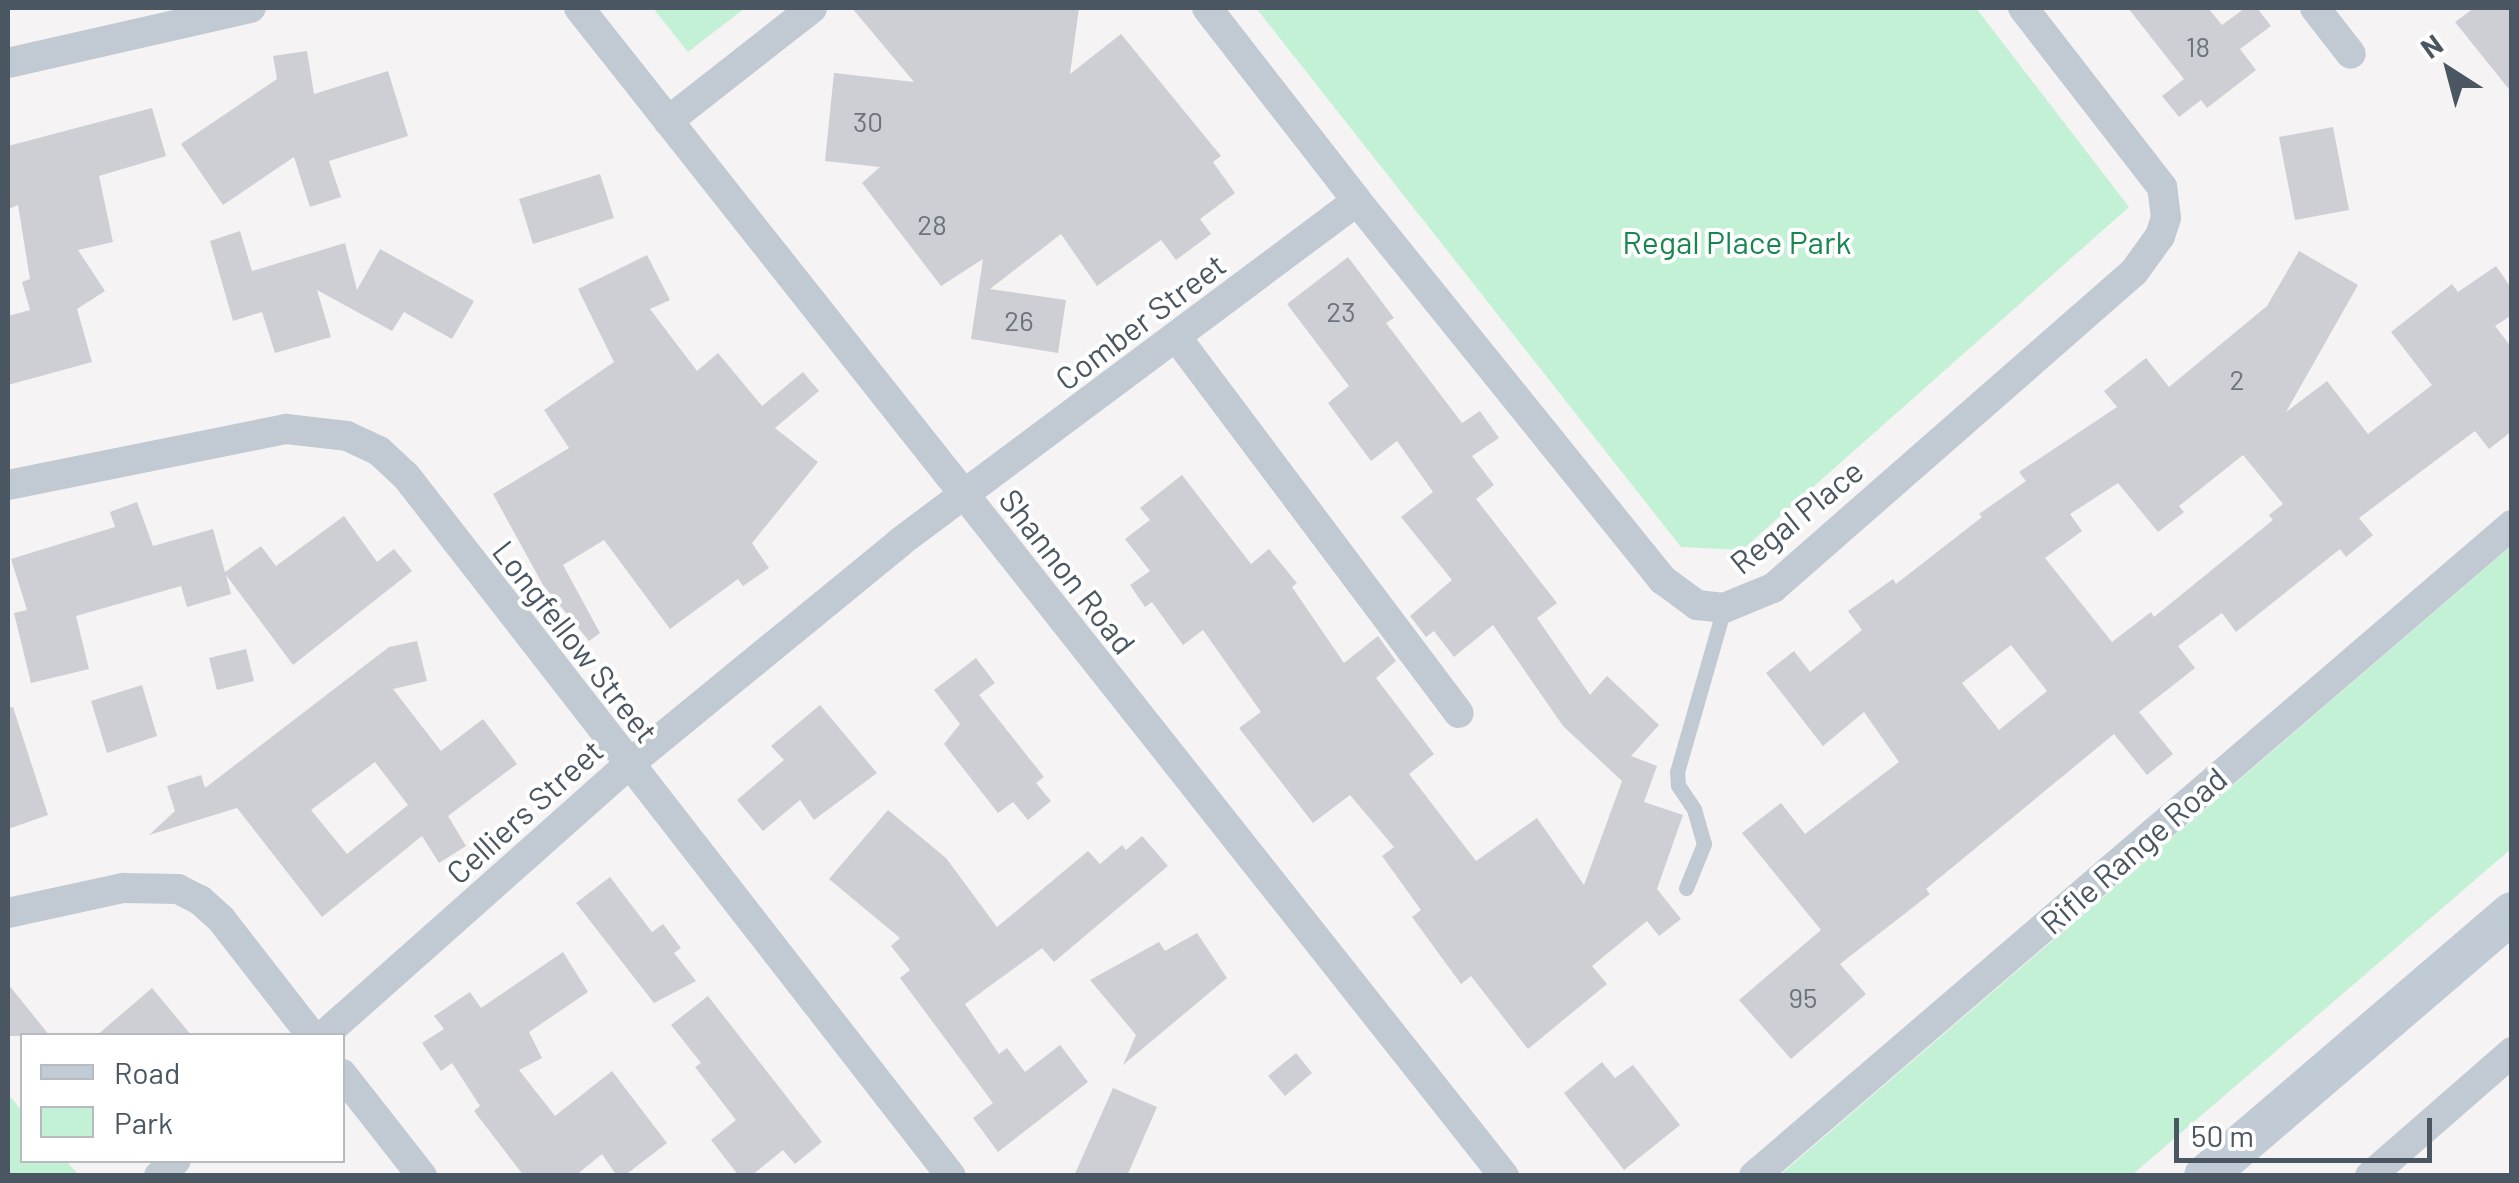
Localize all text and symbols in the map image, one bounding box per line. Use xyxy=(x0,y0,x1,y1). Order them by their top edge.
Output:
north arrow xyxy=(2399,20,2499,120)
text: N xyxy=(2414,27,2449,65)
house number: 18 xyxy=(2186,29,2210,63)
house number: 30 xyxy=(853,104,883,138)
house number: 28 xyxy=(917,207,947,241)
park label: Regal Place Park xyxy=(1622,222,1852,260)
street label: Comber Street xyxy=(1047,245,1233,397)
house number: 23 xyxy=(1326,294,1356,328)
house number: 26 xyxy=(1004,303,1034,337)
house number: 2 xyxy=(2229,362,2245,396)
street label: Regal Place xyxy=(1722,451,1870,581)
street label: Shannon Road xyxy=(992,481,1144,661)
street label: Longfellow Street xyxy=(485,533,667,749)
street label: Celliers Street xyxy=(438,731,610,891)
street label: Rifle Range Road xyxy=(2032,759,2234,941)
house number: 95 xyxy=(1789,980,1817,1014)
legend xyxy=(20,1033,345,1163)
text: Road xyxy=(114,1054,180,1090)
scale bar xyxy=(2179,1098,2436,1160)
text: Park xyxy=(114,1104,173,1140)
text: 50 m xyxy=(2191,1117,2254,1153)

